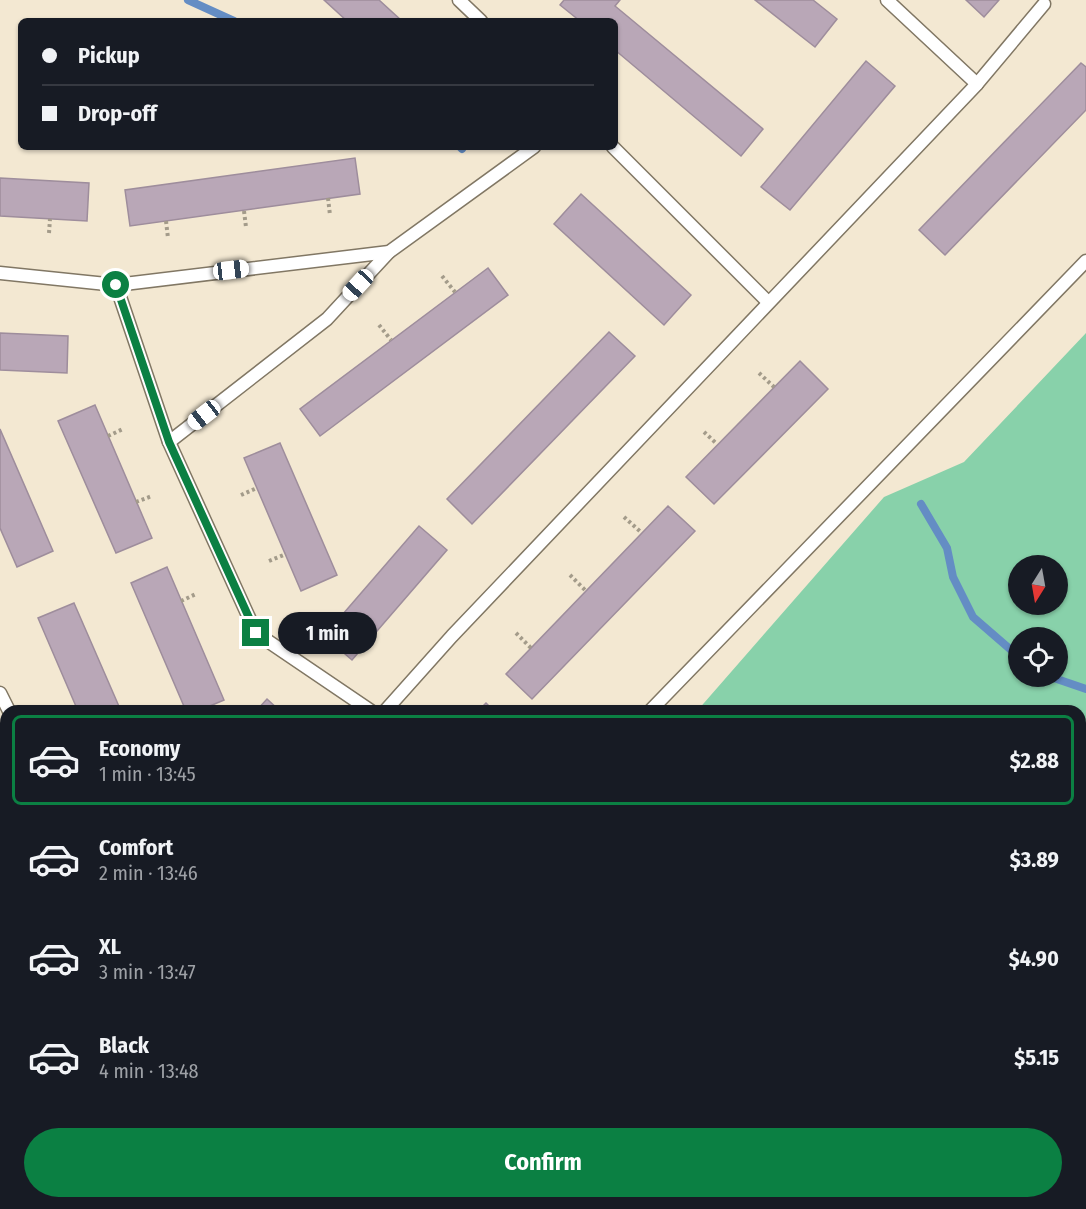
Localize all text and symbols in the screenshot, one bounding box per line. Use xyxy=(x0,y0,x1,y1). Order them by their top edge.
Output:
text: Pickup xyxy=(78,42,140,69)
text: Drop-off xyxy=(78,100,157,127)
car xyxy=(212,259,250,281)
car xyxy=(339,266,377,304)
route start xyxy=(102,271,129,298)
car xyxy=(184,397,224,433)
north arrow xyxy=(1008,555,1068,615)
map controls xyxy=(1008,555,1068,687)
callout: 1 min xyxy=(277,612,376,654)
route end xyxy=(242,619,269,646)
text: 1 min xyxy=(306,621,349,645)
button: locate xyxy=(1008,627,1068,687)
icon: car xyxy=(27,733,81,787)
text: Economy xyxy=(99,735,180,762)
text: $2.88 xyxy=(1010,747,1059,774)
text: 1 min · 13:45 xyxy=(99,762,196,786)
icon: car xyxy=(27,832,81,886)
text: Comfort xyxy=(99,834,173,861)
text: $3.89 xyxy=(1010,846,1059,873)
text: 2 min · 13:46 xyxy=(99,861,198,885)
icon: car xyxy=(27,931,81,985)
text: XL xyxy=(99,933,121,960)
text: $4.90 xyxy=(1009,945,1059,972)
text: 3 min · 13:47 xyxy=(99,960,196,984)
icon: car xyxy=(27,1030,81,1084)
text: Black xyxy=(99,1032,149,1059)
text: $5.15 xyxy=(1014,1044,1059,1071)
text: 4 min · 13:48 xyxy=(99,1059,199,1083)
button: Confirm xyxy=(24,1128,1062,1197)

